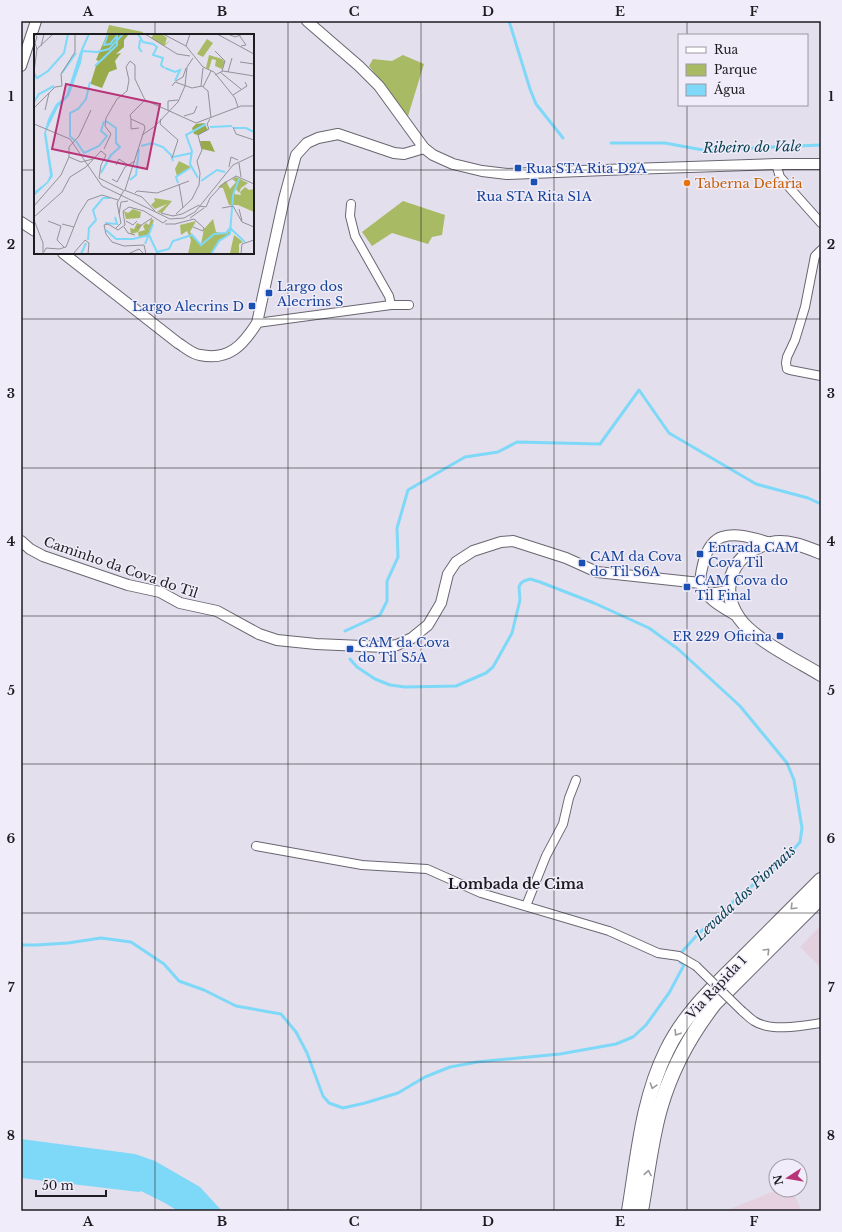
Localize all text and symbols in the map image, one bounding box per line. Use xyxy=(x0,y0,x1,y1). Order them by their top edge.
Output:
text: A xyxy=(82,3,94,20)
text: B xyxy=(217,3,227,20)
text: C xyxy=(349,3,360,20)
text: D xyxy=(482,3,494,20)
text: E xyxy=(615,3,625,20)
text: F xyxy=(750,3,759,20)
inset map xyxy=(34,34,254,254)
legend xyxy=(678,34,808,106)
text: Rua xyxy=(714,42,738,57)
text: Parque xyxy=(714,62,757,77)
text: Água xyxy=(713,81,745,97)
text: 1 xyxy=(8,88,14,105)
text: 1 xyxy=(828,88,834,105)
water label: Ribeiro do Vale xyxy=(702,137,802,157)
place label: Rua STA Rita D2A xyxy=(526,160,648,177)
marker: Rua STA Rita D2A xyxy=(513,163,523,173)
place label: Taberna Defaria xyxy=(695,175,803,192)
marker: Rua STA Rita S1A xyxy=(529,177,539,187)
marker: Taberna Defaria xyxy=(682,178,692,188)
place label: Rua STA Rita S1A xyxy=(476,188,593,205)
text: 2 xyxy=(7,236,15,253)
text: 2 xyxy=(827,236,835,253)
place label: Largo dos Alecrins S xyxy=(276,278,343,310)
marker: Largo dos Alecrins S xyxy=(264,288,274,298)
place label: Largo Alecrins D xyxy=(132,298,244,315)
marker: Largo Alecrins D xyxy=(247,301,257,311)
text: 3 xyxy=(7,385,15,402)
text: 3 xyxy=(827,385,835,402)
text: 4 xyxy=(7,533,16,550)
street label: Caminho da Cova do Til xyxy=(41,533,200,602)
text: 4 xyxy=(827,533,836,550)
place label: Entrada CAM Cova Til xyxy=(708,539,799,571)
place label: CAM da Cova do Til S6A xyxy=(590,548,682,580)
marker: Entrada CAM Cova Til xyxy=(695,549,705,559)
marker: CAM da Cova do Til S6A xyxy=(577,558,587,568)
place label: CAM Cova do Til Final xyxy=(695,572,788,604)
marker: CAM Cova do Til Final xyxy=(682,582,692,592)
place label: ER 229 Oficina xyxy=(673,628,773,645)
marker: ER 229 Oficina xyxy=(775,631,785,641)
place label: CAM da Cova do Til S5A xyxy=(358,634,450,666)
marker: CAM da Cova do Til S5A xyxy=(345,644,355,654)
text: 5 xyxy=(7,682,15,699)
text: 5 xyxy=(827,682,835,699)
text: 6 xyxy=(7,830,16,847)
text: 6 xyxy=(827,830,836,847)
water label: Levada dos Piornais xyxy=(690,841,799,945)
district label: Lombada de Cima xyxy=(448,875,584,893)
one-way arrow xyxy=(790,902,798,910)
one-way arrow xyxy=(762,948,770,956)
street label: Via Rápida 1 xyxy=(682,952,750,1024)
text: 7 xyxy=(8,979,15,996)
text: 7 xyxy=(828,979,835,996)
one-way arrow xyxy=(674,1029,681,1036)
one-way arrow xyxy=(649,1083,658,1090)
text: 8 xyxy=(7,1127,15,1144)
text: 8 xyxy=(827,1127,835,1144)
north arrow xyxy=(768,1158,808,1198)
one-way arrow xyxy=(643,1169,651,1176)
scale bar xyxy=(36,1172,106,1198)
text: N xyxy=(770,1173,786,1187)
text: 50 m xyxy=(42,1178,74,1193)
text: A xyxy=(82,1213,94,1230)
text: B xyxy=(217,1213,227,1230)
text: C xyxy=(349,1213,360,1230)
text: D xyxy=(482,1213,494,1230)
text: E xyxy=(615,1213,625,1230)
text: F xyxy=(750,1213,759,1230)

